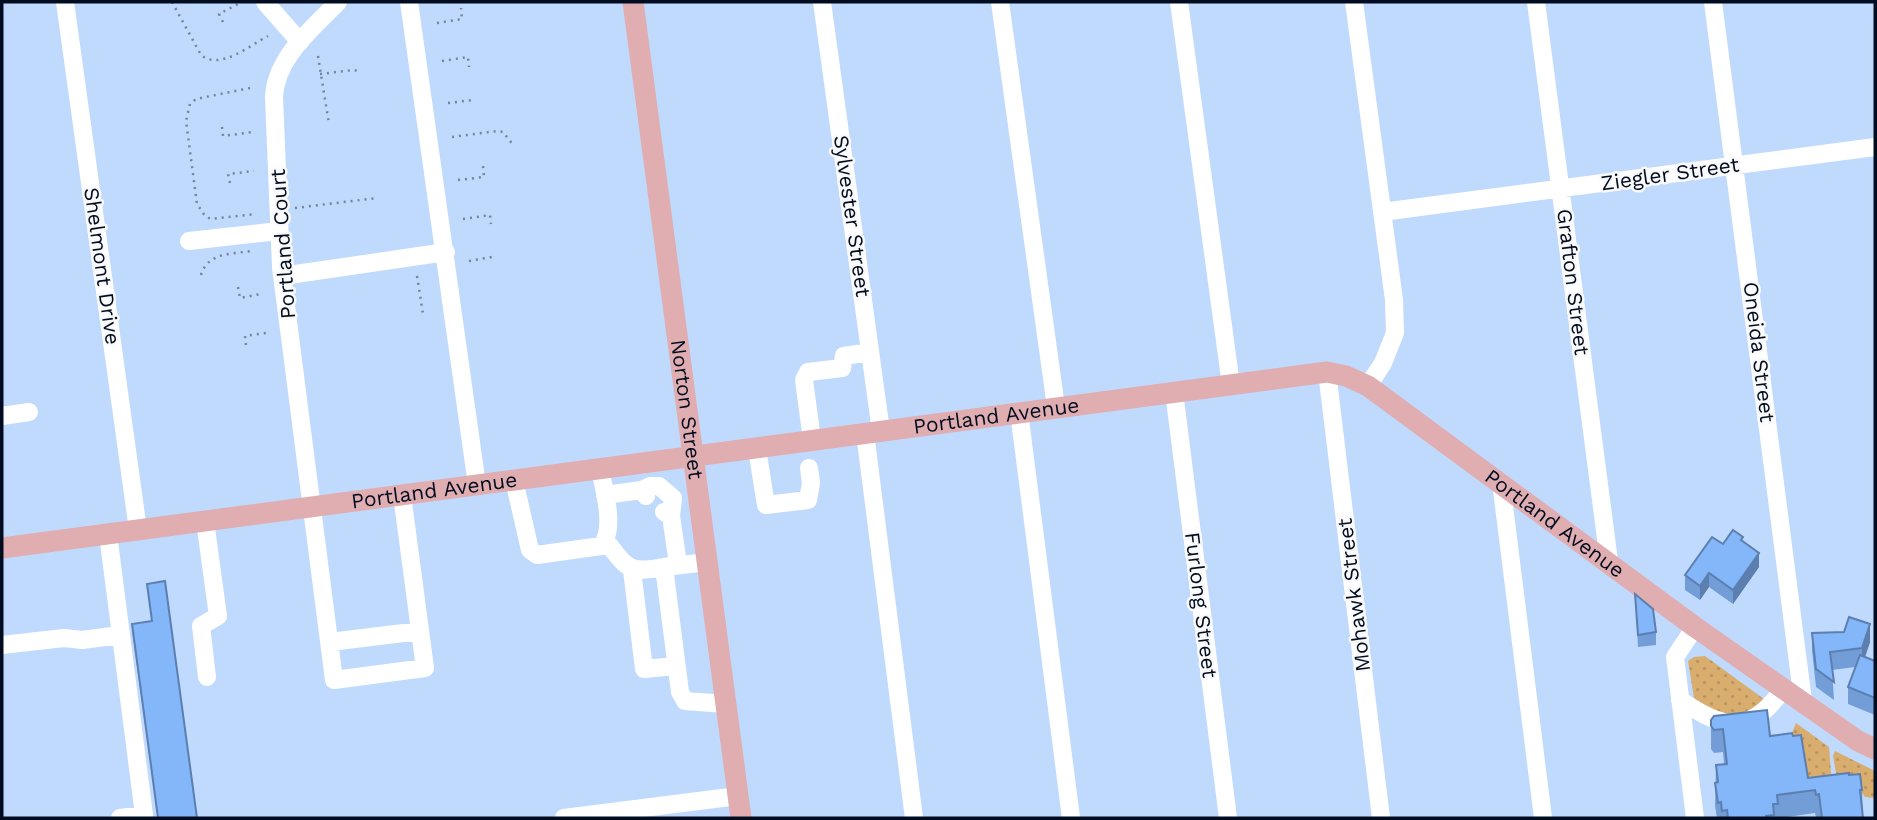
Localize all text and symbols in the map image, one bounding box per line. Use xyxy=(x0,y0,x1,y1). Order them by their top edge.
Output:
street label: Sylvester Street xyxy=(829,133,876,299)
street label: Ziegler Street xyxy=(1599,151,1741,196)
street label: Portland Court xyxy=(265,168,300,320)
street label: Shelmont Drive xyxy=(79,186,126,346)
street label: Grafton Street xyxy=(1552,207,1595,357)
street label: Oneida Street xyxy=(1738,280,1781,424)
street label: Norton Street xyxy=(666,338,709,481)
street label: Portland Avenue xyxy=(912,392,1081,439)
street label: Portland Avenue xyxy=(1480,463,1630,583)
street label: Portland Avenue xyxy=(350,467,519,513)
street label: Mohawk Street xyxy=(1332,517,1375,673)
street label: Furlong Street xyxy=(1180,530,1223,680)

